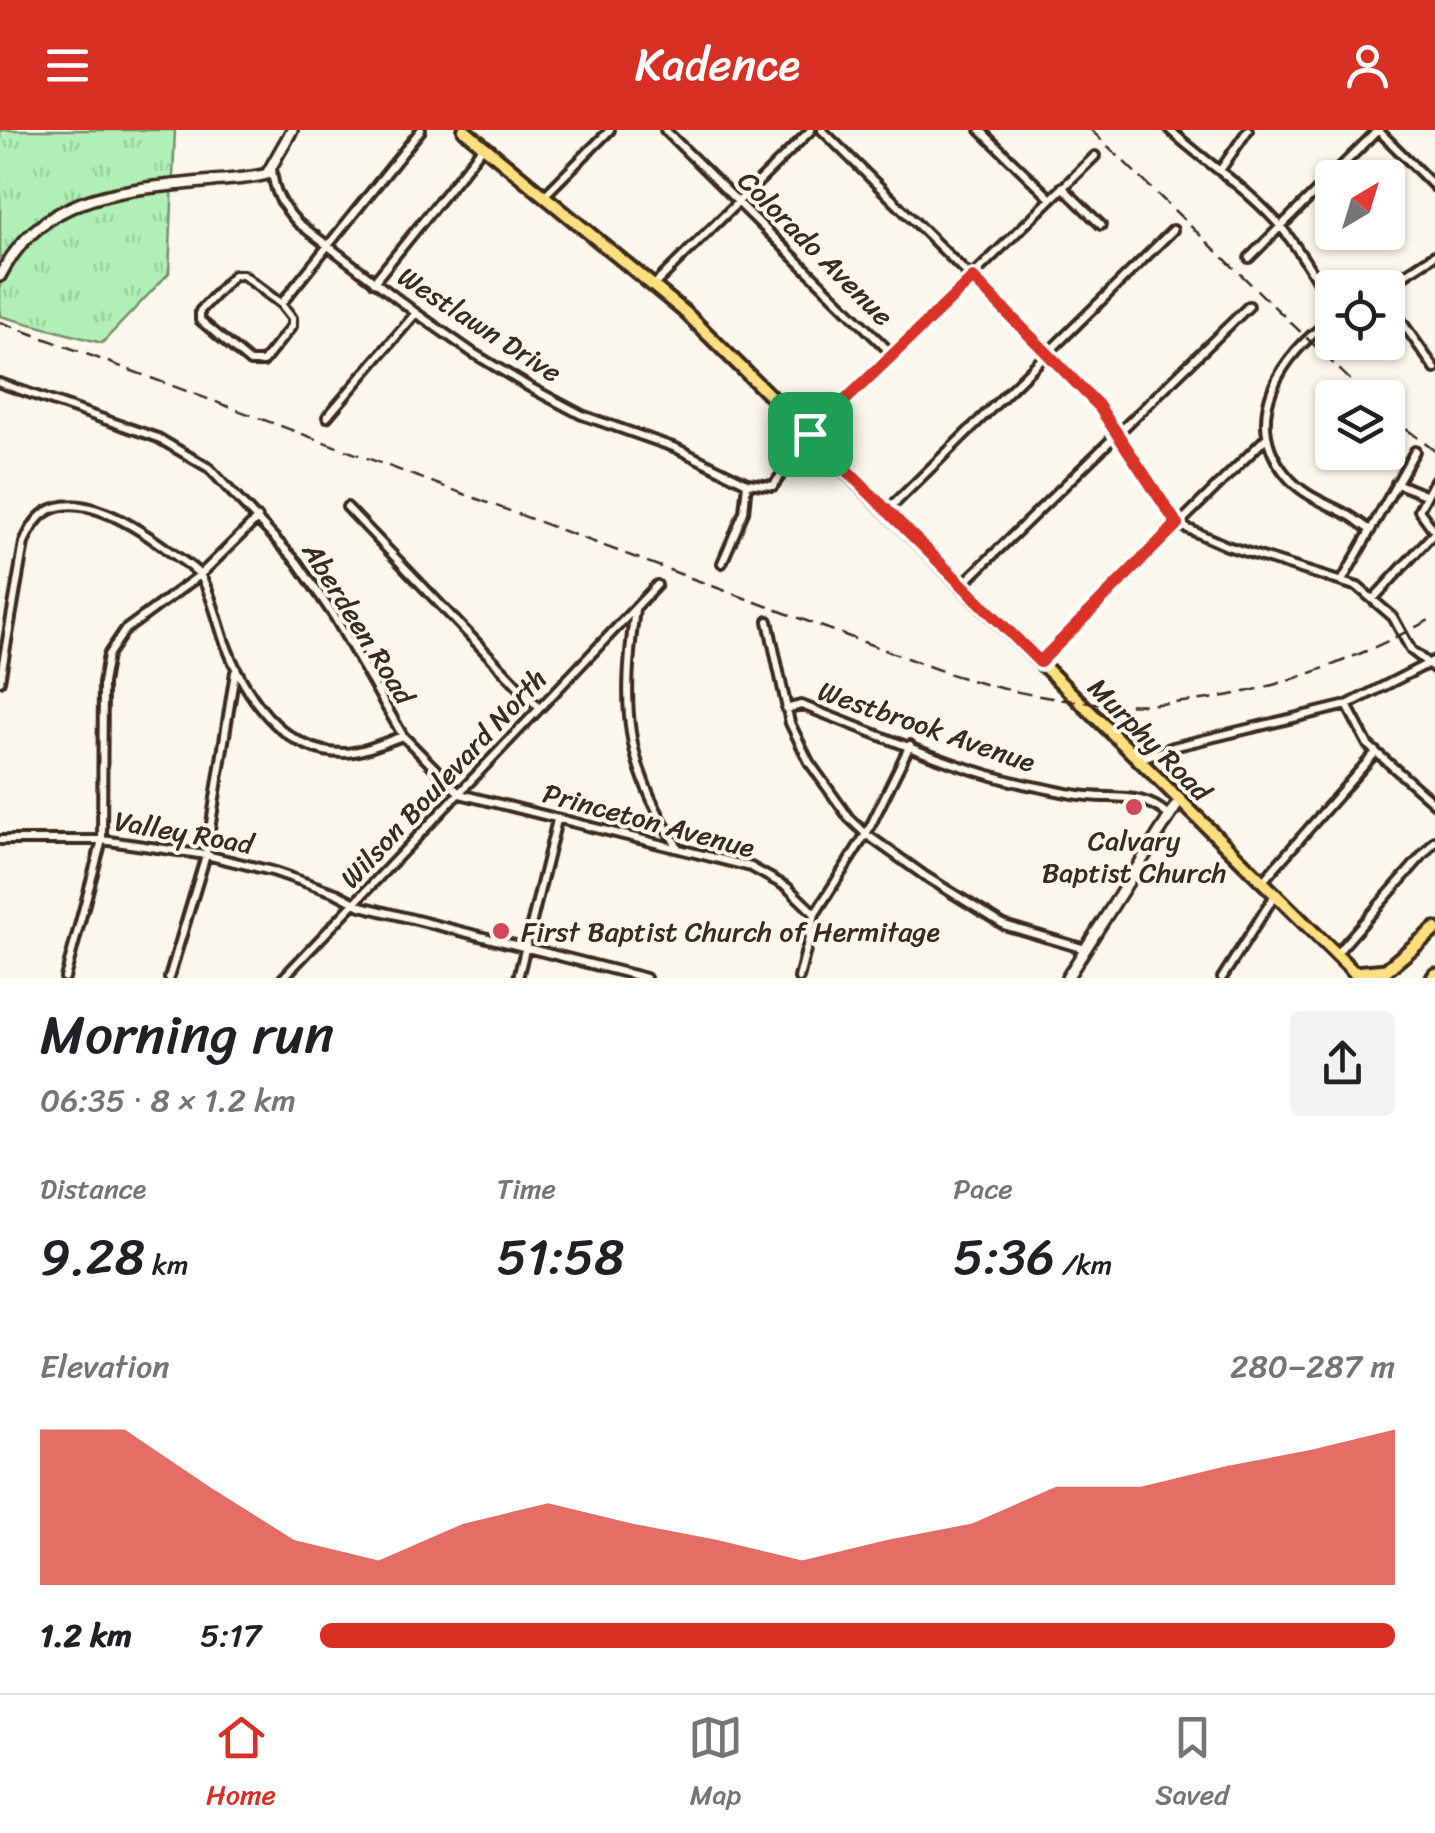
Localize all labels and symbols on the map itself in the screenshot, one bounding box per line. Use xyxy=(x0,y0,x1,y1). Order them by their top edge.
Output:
street label: Colorado Avenue xyxy=(725,158,906,339)
north arrow xyxy=(1315,160,1405,250)
street label: Westlawn Drive xyxy=(387,253,572,396)
pin xyxy=(768,392,853,477)
street label: Aberdeen Road xyxy=(288,531,429,716)
street label: Wilson Boulevard North xyxy=(327,657,559,900)
street label: Murphy Road xyxy=(1076,665,1225,815)
street label: Westbrook Avenue xyxy=(811,666,1042,787)
street label: Princeton Avenue xyxy=(537,769,760,872)
street label: Valley Road xyxy=(111,796,259,869)
marker: Calvary Baptist Church xyxy=(1123,796,1145,818)
place label: Calvary Baptist Church xyxy=(1042,816,1226,897)
place label: First Baptist Church of Hermitage xyxy=(521,907,940,956)
marker: First Baptist Church of Hermitage xyxy=(490,920,512,942)

